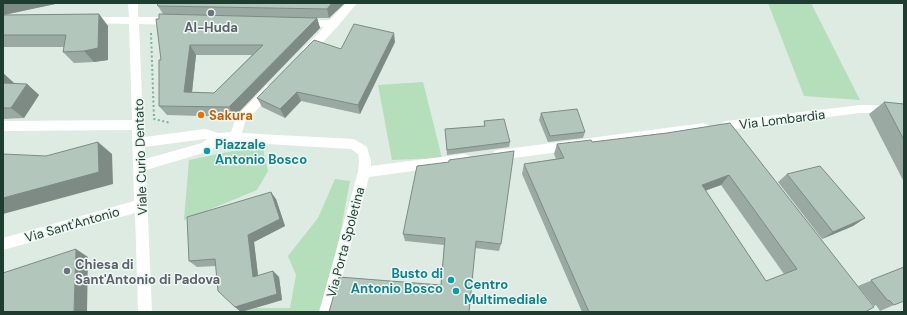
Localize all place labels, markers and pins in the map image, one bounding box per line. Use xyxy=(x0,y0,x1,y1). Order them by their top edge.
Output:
marker: Al-Huda xyxy=(206,8,216,18)
place label: Al-Huda xyxy=(184,19,238,36)
place label: Sakura xyxy=(209,107,253,124)
marker: Sakura xyxy=(196,110,206,120)
place label: Piazzale Antonio Bosco xyxy=(215,136,307,168)
marker: Piazzale Antonio Bosco xyxy=(202,146,212,156)
place label: Chiesa di Sant'Antonio di Padova xyxy=(75,256,220,288)
place label: Busto di Antonio Bosco xyxy=(351,265,443,297)
marker: Chiesa di Sant'Antonio di Padova xyxy=(62,266,72,276)
marker: Busto di Antonio Bosco xyxy=(446,275,456,285)
place label: Centro Multimediale xyxy=(464,276,547,308)
marker: Centro Multimediale xyxy=(451,286,461,296)

